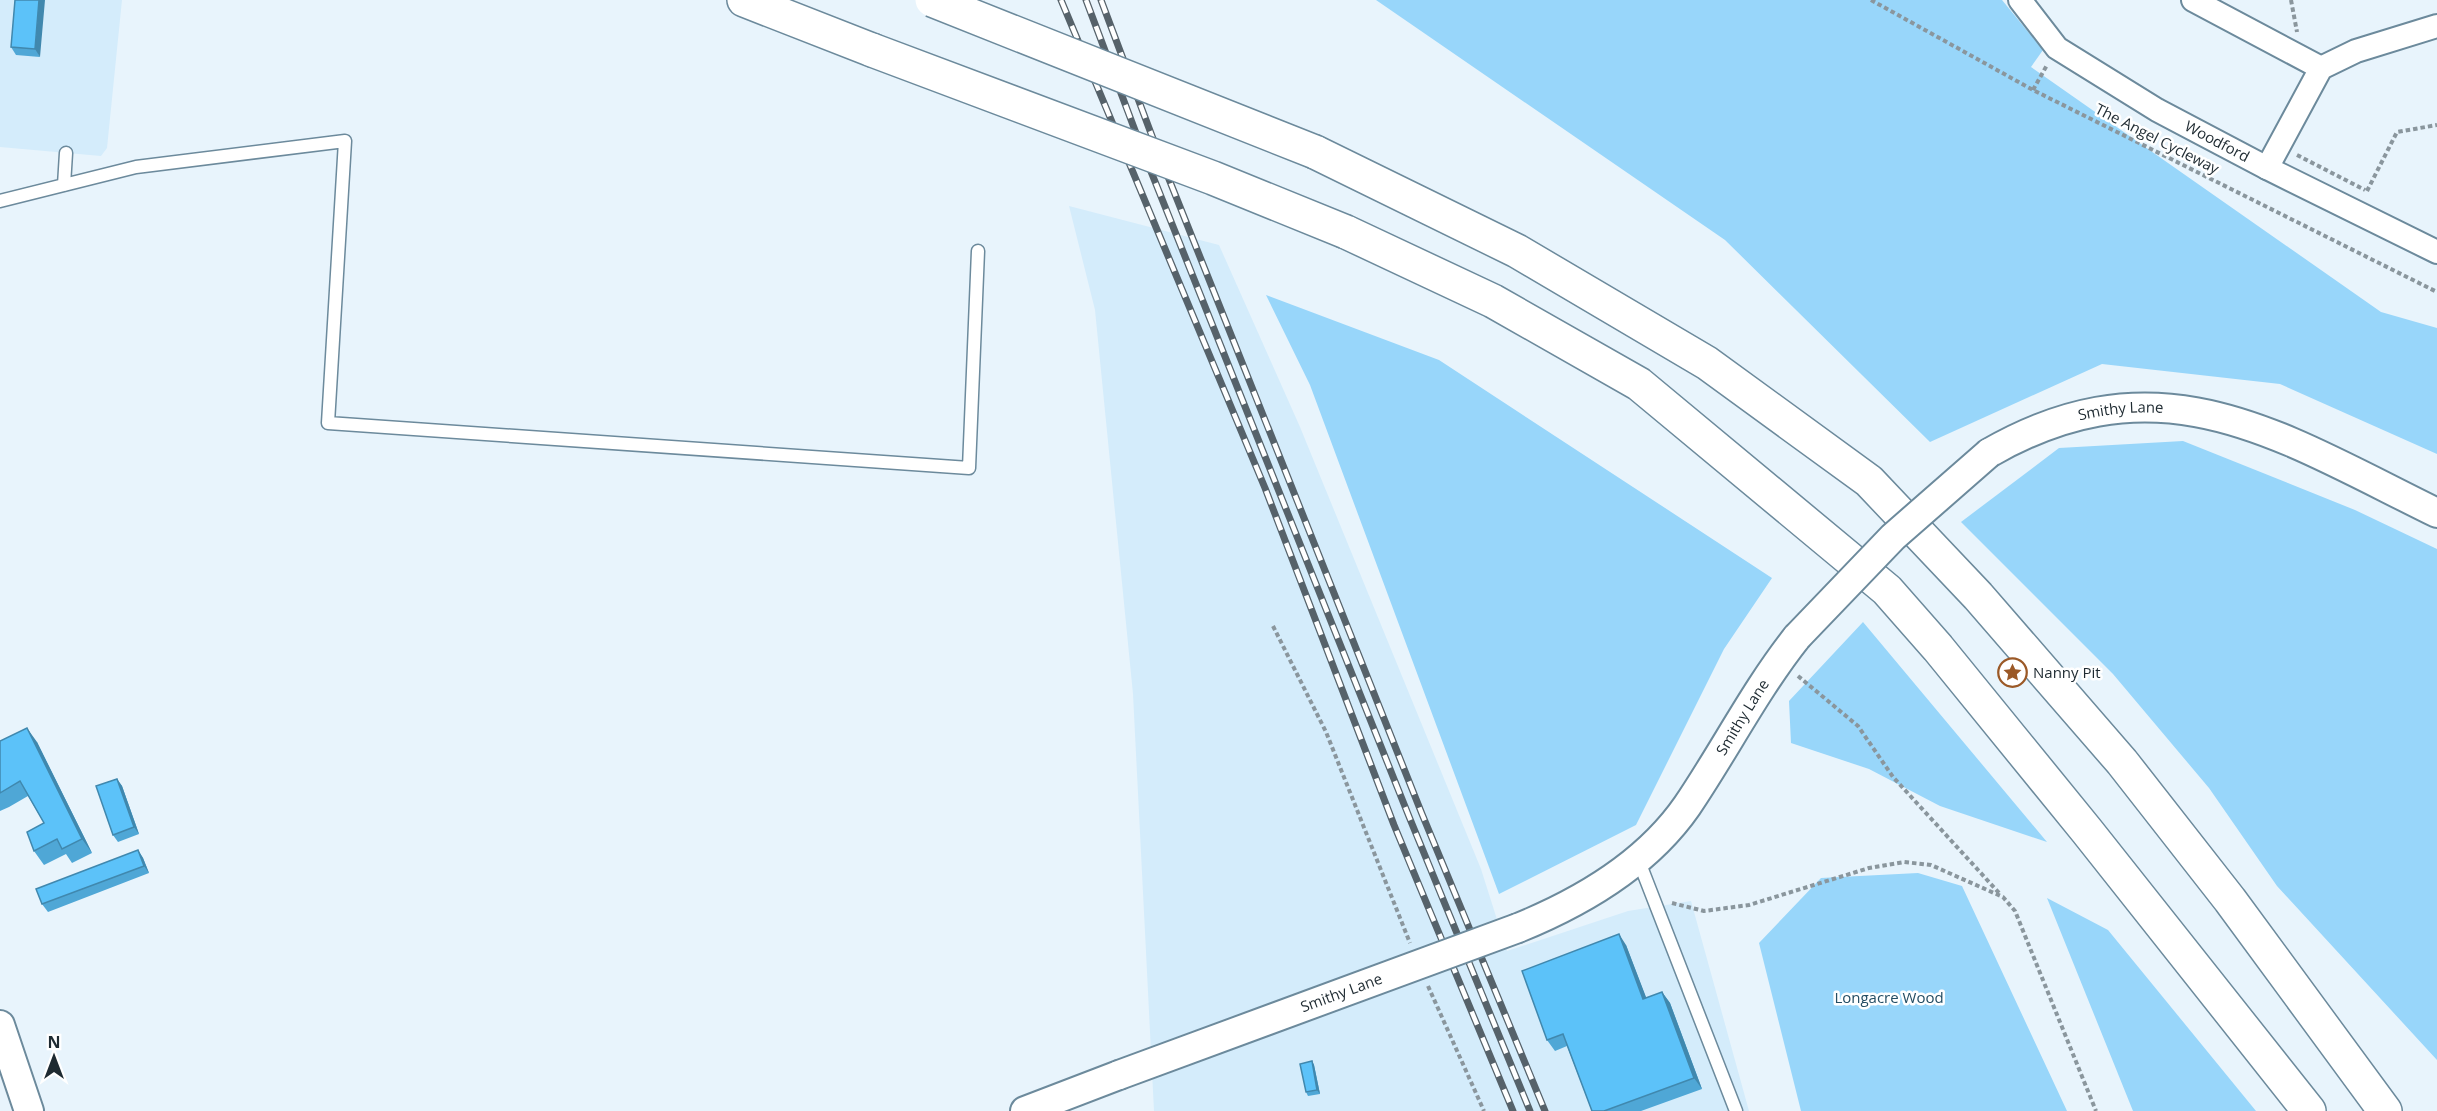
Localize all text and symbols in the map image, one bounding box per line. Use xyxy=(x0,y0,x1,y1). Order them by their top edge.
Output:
street label: The Angel Cycleway xyxy=(2092,98,2223,178)
street label: Woodford xyxy=(2182,115,2253,166)
street label: Smithy Lane xyxy=(2076,396,2164,424)
place icon: Nanny Pit xyxy=(1996,657,2028,689)
place label: Nanny Pit xyxy=(2033,662,2101,682)
street label: Smithy Lane xyxy=(1711,675,1773,759)
street label: Smithy Lane xyxy=(1297,968,1385,1016)
park label: Longacre Wood xyxy=(1834,987,1944,1007)
north arrow xyxy=(24,1027,84,1087)
text: N xyxy=(47,1031,61,1053)

